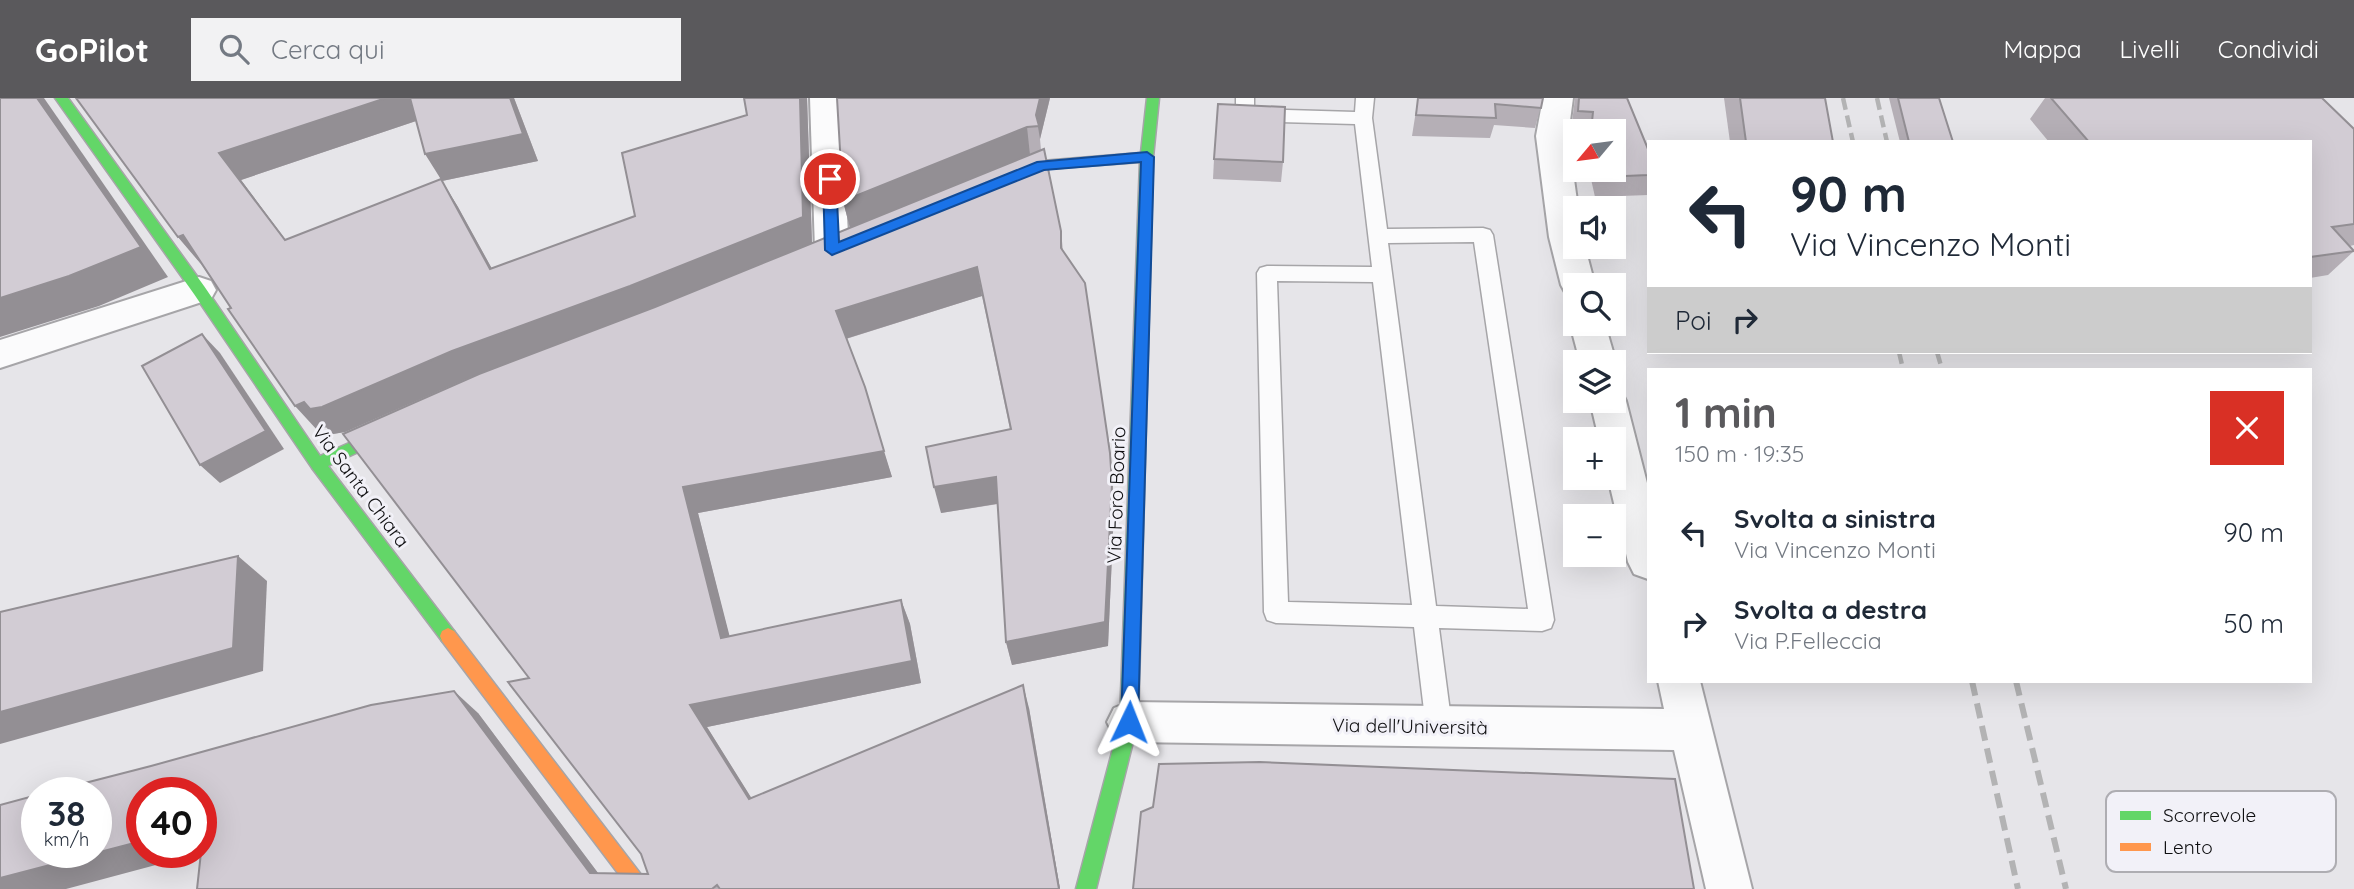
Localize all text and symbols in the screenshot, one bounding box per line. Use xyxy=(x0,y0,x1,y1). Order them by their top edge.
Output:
search box xyxy=(191,18,681,81)
text: GoPilot xyxy=(35,29,149,70)
icon: search xyxy=(215,30,253,68)
text: Cerca qui xyxy=(271,33,384,66)
text: Mappa xyxy=(2004,34,2082,64)
text: Livelli xyxy=(2120,34,2180,64)
text: Condividi xyxy=(2218,34,2319,64)
north arrow xyxy=(1563,119,1626,182)
map controls xyxy=(1563,119,1626,567)
pin xyxy=(800,149,860,209)
icon: arrive xyxy=(811,160,849,198)
text: 90 m xyxy=(1790,163,1907,224)
icon: left xyxy=(1675,168,1766,259)
button: sound xyxy=(1563,196,1626,259)
text: Via Vincenzo Monti xyxy=(1790,224,2071,264)
button: search xyxy=(1563,273,1626,336)
icon: right xyxy=(1726,301,1764,339)
text: Poi xyxy=(1675,304,1712,337)
button: layers xyxy=(1563,350,1626,413)
text: 1 min xyxy=(1675,386,1777,439)
button: close xyxy=(2210,391,2284,465)
street label: Via Santa Chiara xyxy=(307,420,415,552)
street label: Via Foro Boario xyxy=(1102,426,1130,564)
button: + xyxy=(1563,427,1626,490)
text: 150 m · 19:35 xyxy=(1675,439,1804,468)
text: Svolta a sinistra xyxy=(1734,502,1936,535)
button: − xyxy=(1563,504,1626,567)
icon: left xyxy=(1675,514,1713,552)
text: 90 m xyxy=(2223,516,2284,549)
text: Via Vincenzo Monti xyxy=(1734,535,1936,564)
text: Svolta a destra xyxy=(1734,593,1927,626)
icon: right xyxy=(1675,605,1713,643)
text: 50 m xyxy=(2224,607,2284,640)
text: Via P.Felleccia xyxy=(1734,626,1882,655)
position arrow xyxy=(1092,685,1166,759)
street label: Via dell'Università xyxy=(1332,713,1488,739)
speed limit sign: 40 xyxy=(126,777,217,868)
text: 38 xyxy=(48,791,85,835)
legend xyxy=(2106,791,2336,872)
text: Scorrevole xyxy=(2163,803,2256,827)
text: km/h xyxy=(44,828,89,851)
text: Lento xyxy=(2163,835,2213,859)

